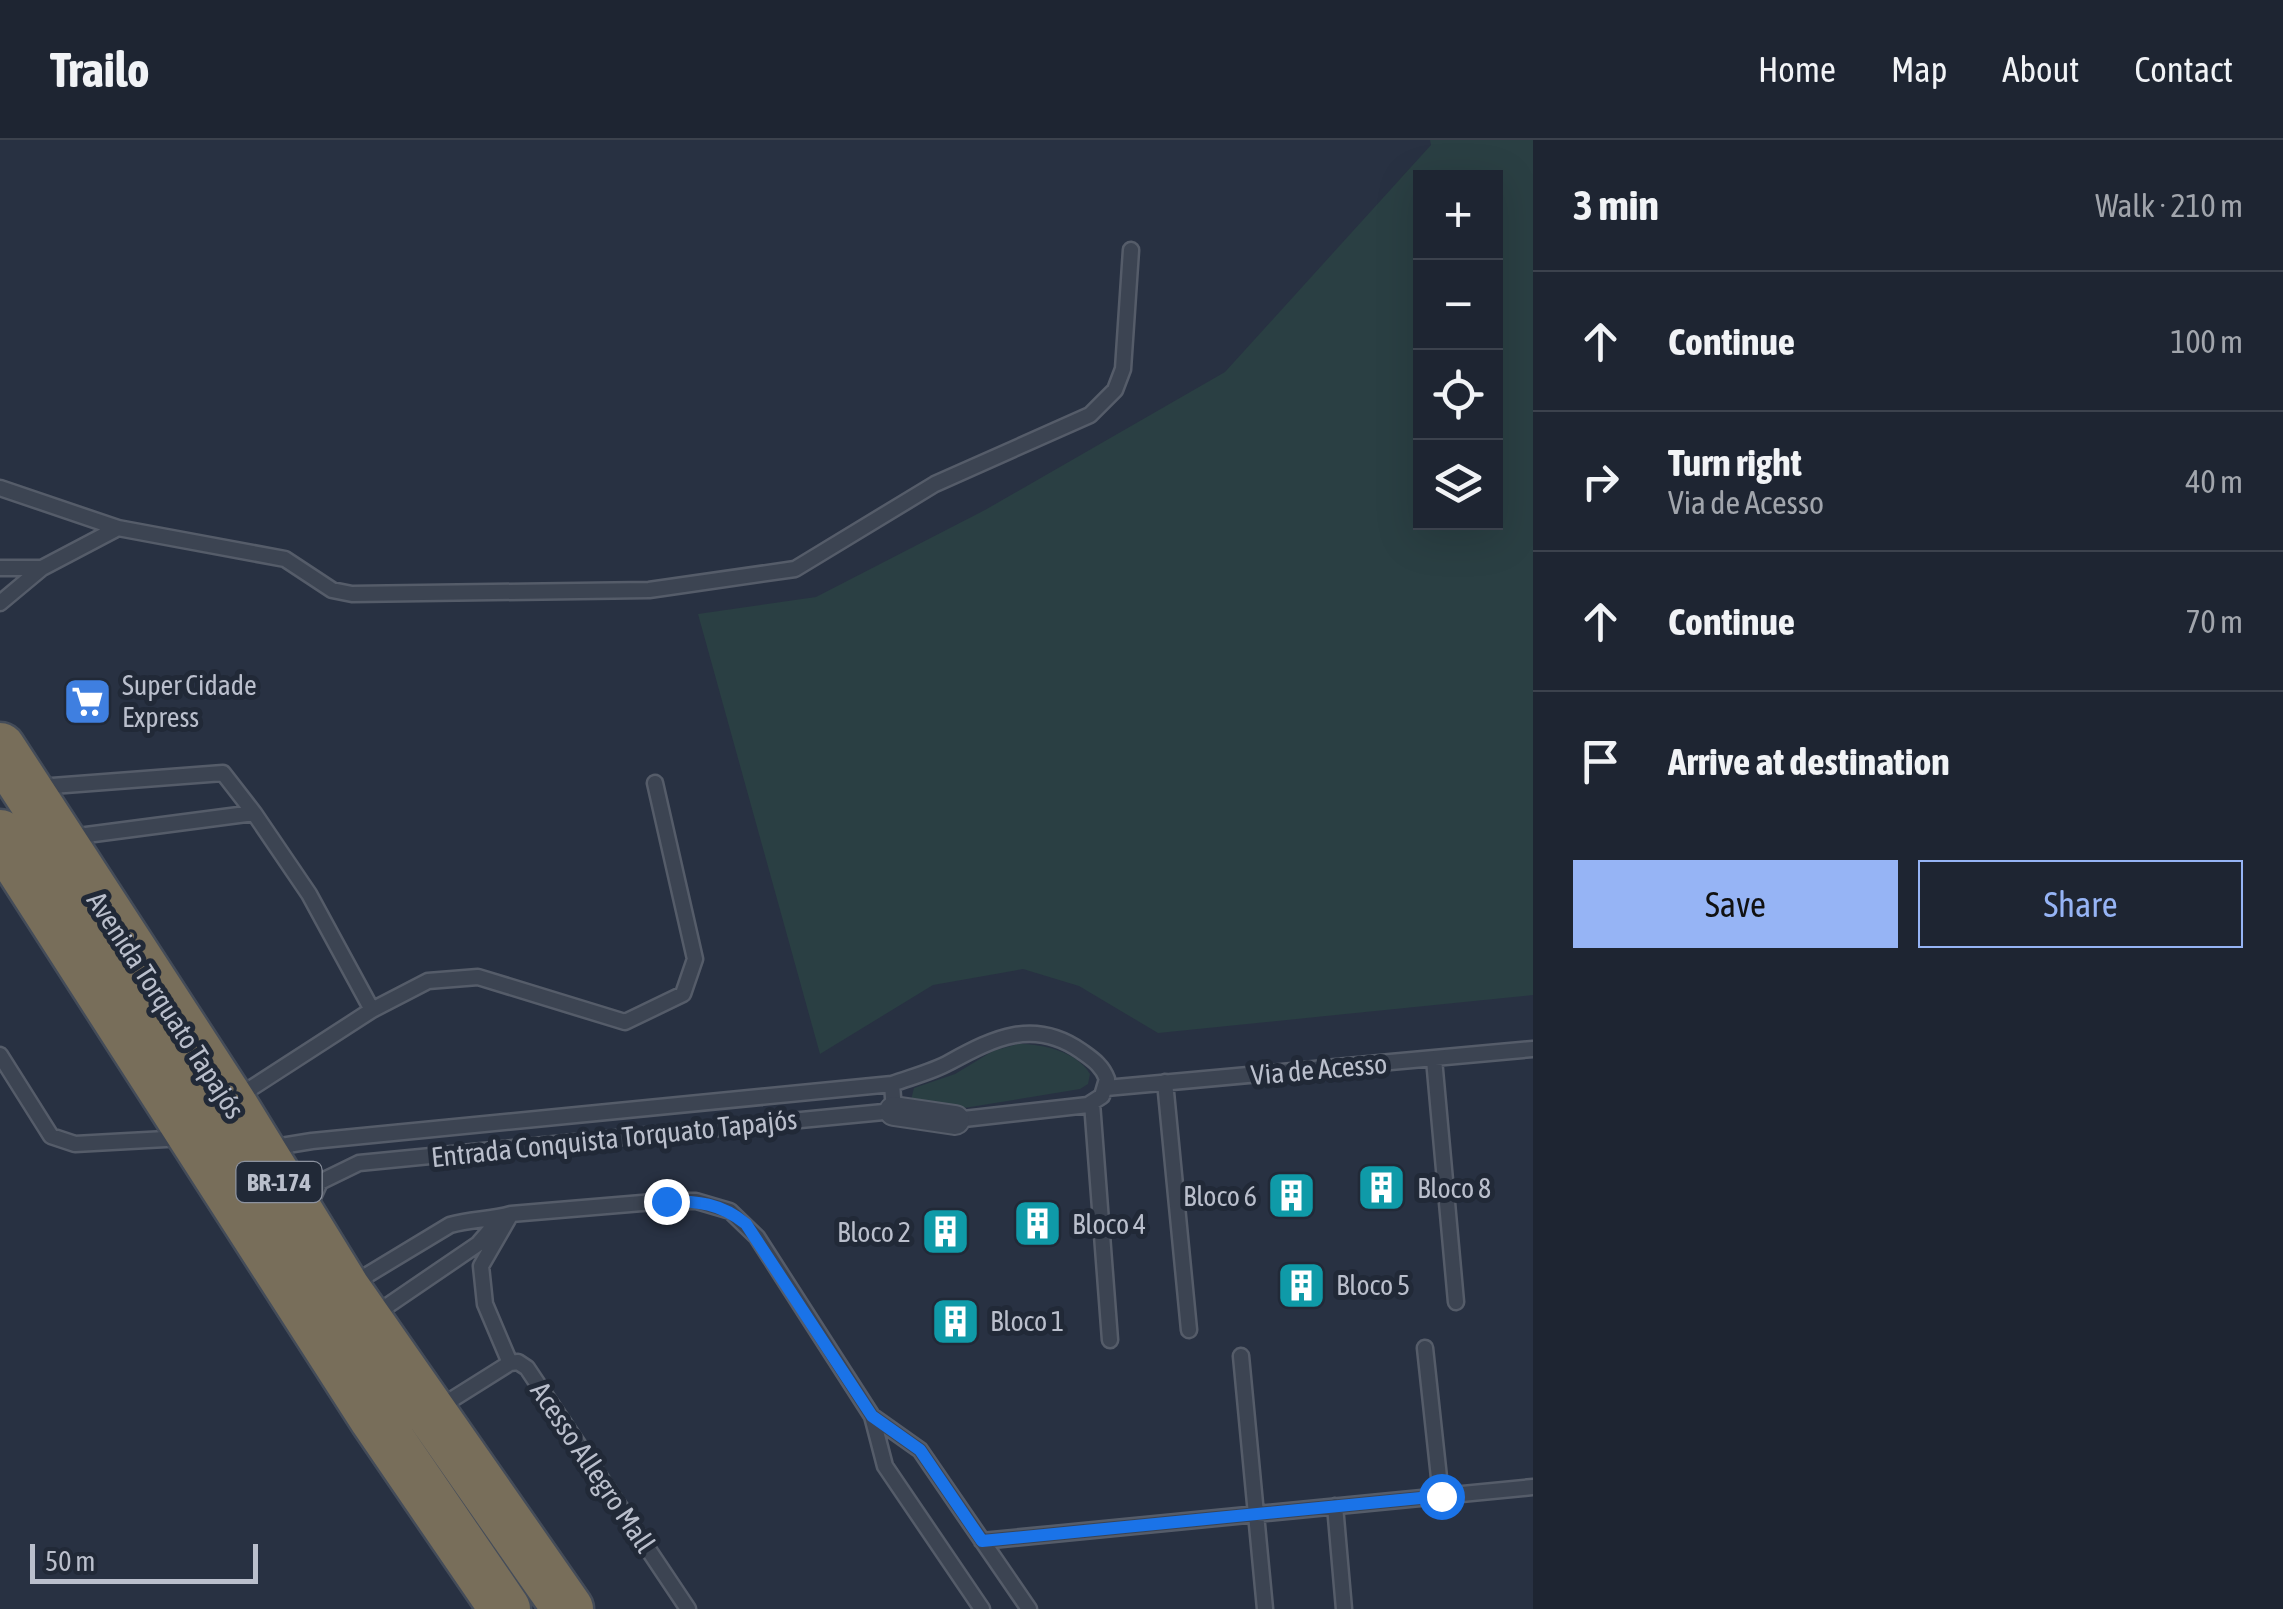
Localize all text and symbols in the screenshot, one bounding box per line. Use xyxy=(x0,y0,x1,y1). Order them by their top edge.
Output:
text: Trailo xyxy=(50,42,150,97)
text: Home xyxy=(1758,49,1836,89)
text: Map xyxy=(1891,49,1947,89)
text: About xyxy=(2002,49,2079,89)
text: Contact xyxy=(2134,49,2233,89)
map controls xyxy=(1413,170,1503,530)
button: + xyxy=(1413,170,1503,260)
text: 3 min xyxy=(1573,181,1659,229)
text: Walk · 210 m xyxy=(2095,187,2243,224)
button: − xyxy=(1413,260,1503,350)
icon: ahead xyxy=(1573,314,1628,369)
text: Continue xyxy=(1668,320,1795,363)
text: 100 m xyxy=(2170,323,2243,360)
button: locate xyxy=(1413,350,1503,440)
button: layers xyxy=(1413,440,1503,530)
text: Turn right xyxy=(1668,441,1802,484)
icon: right xyxy=(1573,454,1628,509)
text: 40 m xyxy=(2185,463,2243,500)
text: Via de Acesso xyxy=(1668,484,1824,521)
icon: ahead xyxy=(1573,594,1628,649)
text: Continue xyxy=(1668,600,1795,643)
text: 70 m xyxy=(2185,603,2243,640)
place label: Super Cidade Express xyxy=(122,669,257,733)
supermarket icon: Super Cidade Express xyxy=(61,675,113,727)
icon: arrive xyxy=(1573,734,1628,789)
text: Arrive at destination xyxy=(1668,740,1950,783)
button: Save xyxy=(1573,860,1898,948)
button: Share xyxy=(1918,860,2243,948)
street label: Avenida Torquato Tapajós xyxy=(81,886,251,1124)
street label: Via de Acesso xyxy=(1250,1047,1388,1091)
street label: Entrada Conquista Torquato Tapajós xyxy=(430,1103,798,1173)
road number: BR-174 xyxy=(236,1162,322,1202)
building icon: Bloco 8 xyxy=(1356,1162,1408,1214)
building icon: Bloco 6 xyxy=(1266,1170,1318,1222)
place label: Bloco 8 xyxy=(1417,1172,1491,1204)
route end xyxy=(644,1179,690,1225)
place label: Bloco 6 xyxy=(1183,1180,1257,1212)
building icon: Bloco 4 xyxy=(1011,1198,1063,1250)
building icon: Bloco 2 xyxy=(920,1206,972,1258)
place label: Bloco 4 xyxy=(1072,1208,1146,1240)
place label: Bloco 2 xyxy=(837,1216,911,1248)
building icon: Bloco 5 xyxy=(1275,1259,1327,1311)
place label: Bloco 5 xyxy=(1336,1269,1410,1301)
building icon: Bloco 1 xyxy=(929,1295,981,1347)
place label: Bloco 1 xyxy=(990,1305,1064,1337)
street label: Acesso Allegro Mall xyxy=(524,1376,662,1559)
route start xyxy=(1419,1474,1465,1520)
scale bar xyxy=(30,1539,258,1584)
text: 50 m xyxy=(45,1545,95,1577)

